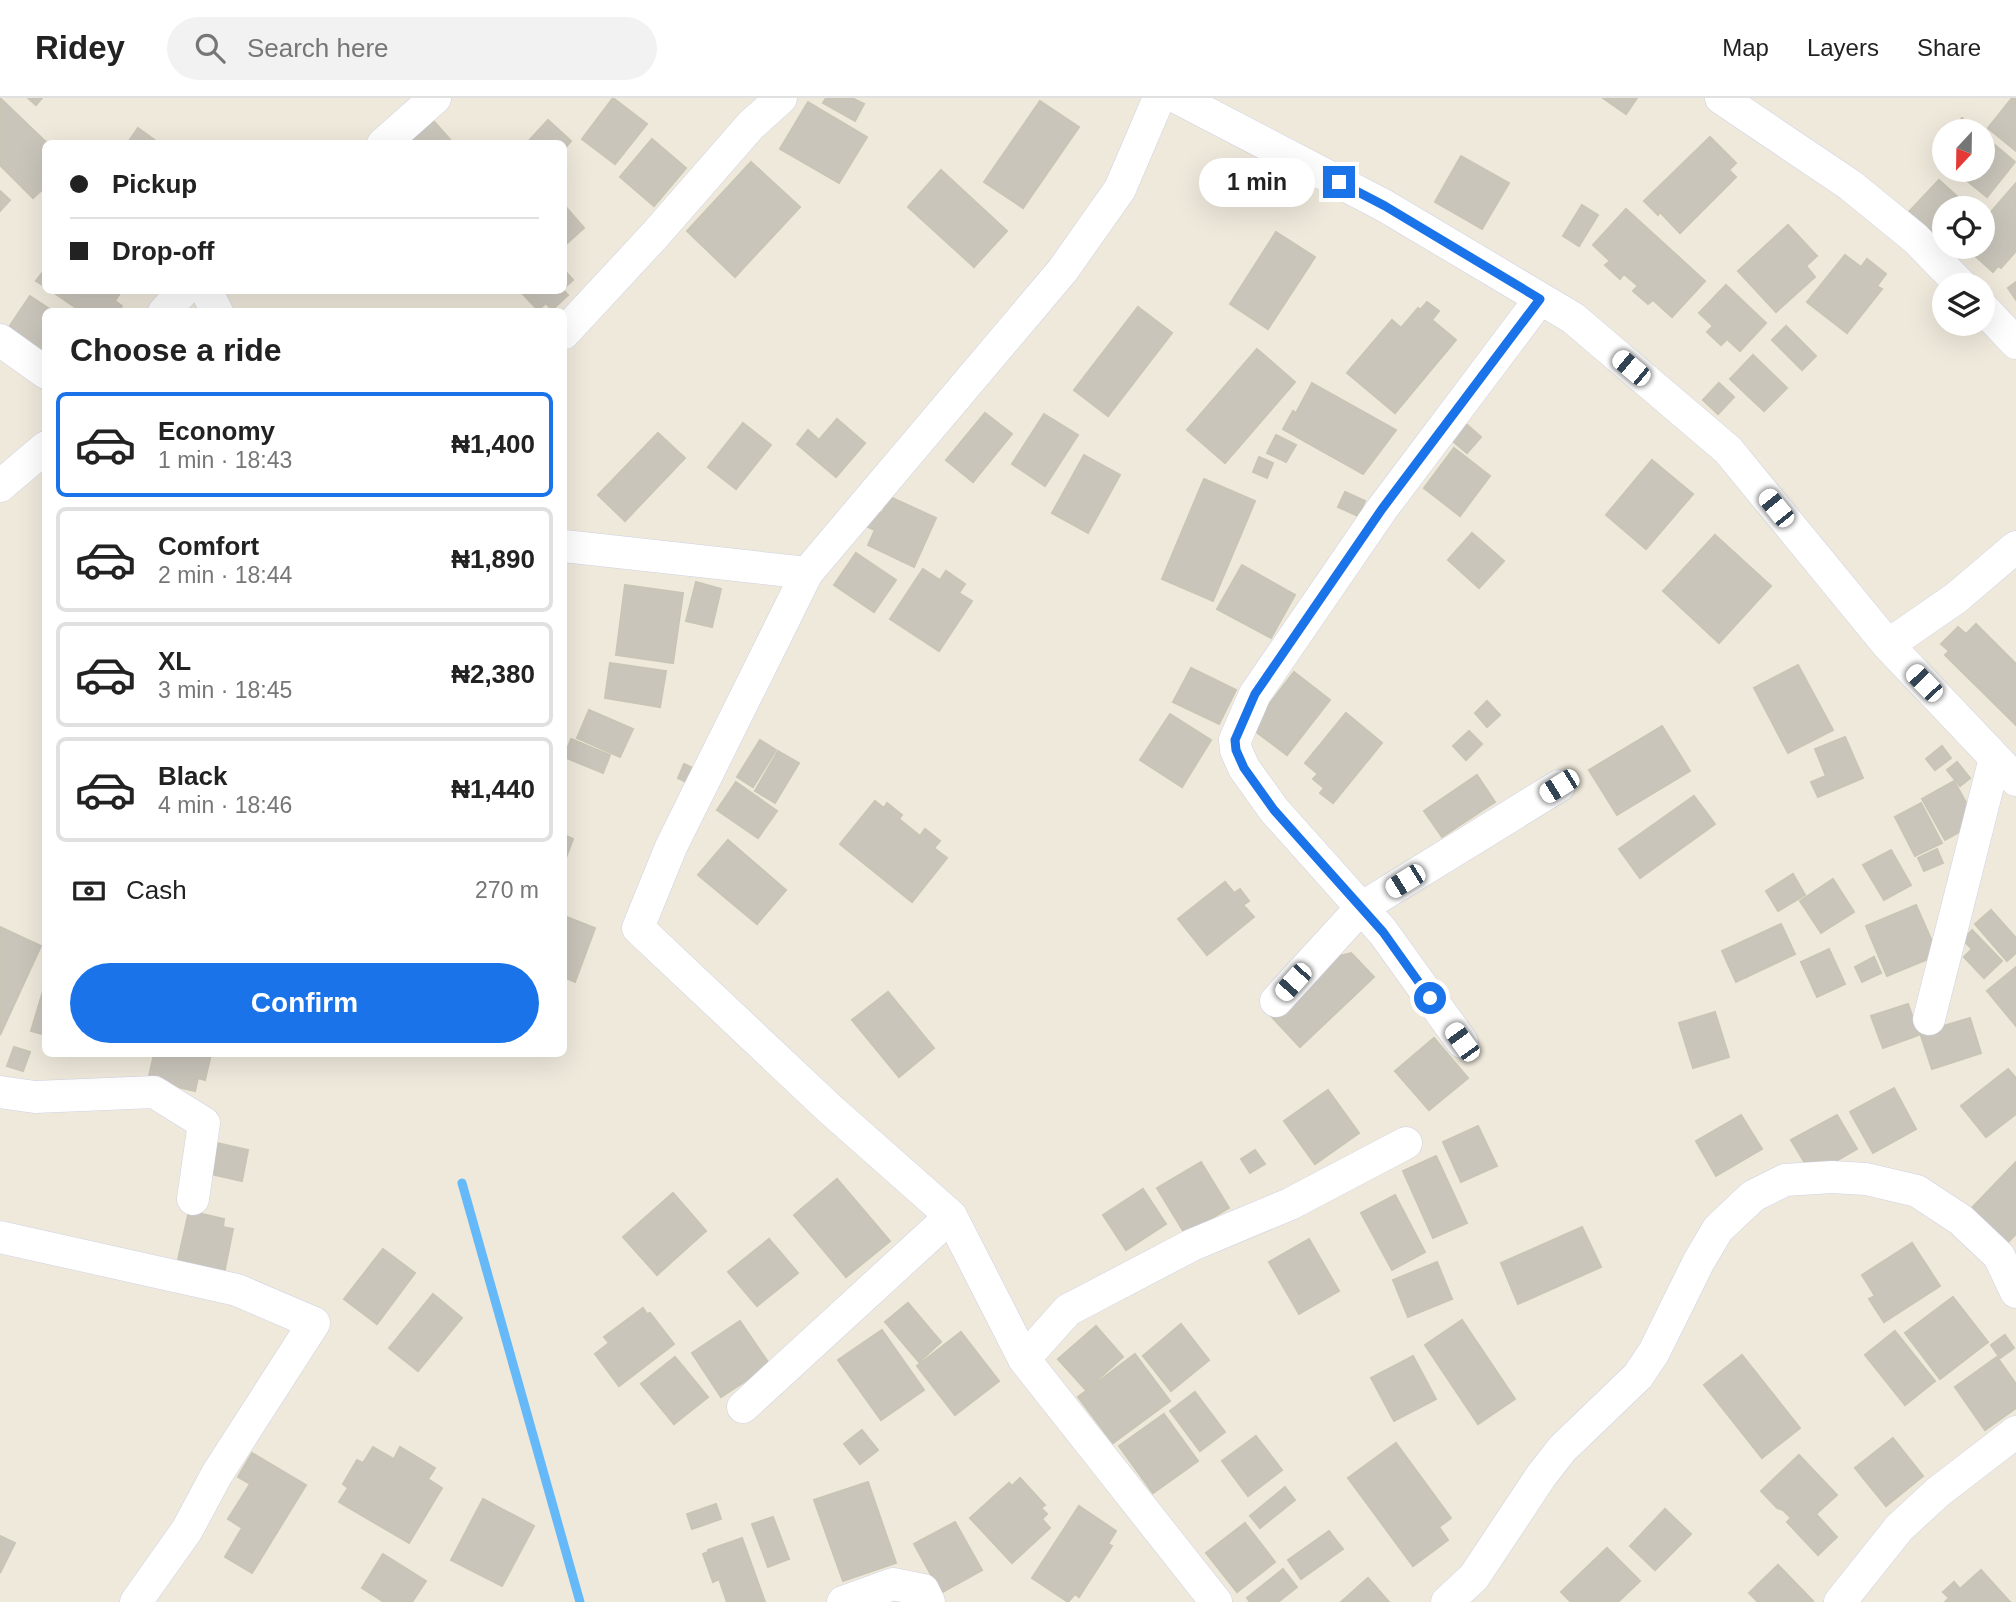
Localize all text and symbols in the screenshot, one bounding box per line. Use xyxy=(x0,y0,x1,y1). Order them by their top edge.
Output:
search box xyxy=(167,17,657,80)
text: Ridey xyxy=(35,29,125,66)
icon: search xyxy=(191,29,229,67)
text: Search here xyxy=(247,33,389,63)
text: Map xyxy=(1722,34,1769,61)
text: Layers xyxy=(1807,34,1879,61)
text: Share xyxy=(1917,34,1981,61)
north arrow xyxy=(1932,119,1995,182)
map controls xyxy=(1932,119,1995,336)
callout: 1 min xyxy=(1199,158,1314,206)
route end xyxy=(1323,166,1355,198)
text: Pickup xyxy=(112,169,197,199)
text: 1 min xyxy=(1227,169,1287,195)
button: locate xyxy=(1932,196,1995,259)
text: Drop-off xyxy=(112,236,215,266)
button: layers xyxy=(1932,273,1995,336)
text: Choose a ride xyxy=(70,332,282,368)
car xyxy=(1609,346,1654,390)
icon: car xyxy=(74,413,137,476)
text: Economy xyxy=(158,416,275,446)
text: ₦1,400 xyxy=(451,429,535,459)
text: 1 min · 18:43 xyxy=(158,447,292,473)
car xyxy=(1755,485,1798,531)
icon: car xyxy=(74,528,137,591)
text: Comfort xyxy=(158,531,259,561)
text: ₦1,890 xyxy=(451,544,535,574)
text: 2 min · 18:44 xyxy=(158,562,292,588)
icon: car xyxy=(74,643,137,706)
text: XL xyxy=(158,646,191,676)
text: ₦2,380 xyxy=(451,659,535,689)
car xyxy=(1902,661,1947,705)
text: 3 min · 18:45 xyxy=(158,677,292,703)
icon: car xyxy=(74,758,137,821)
text: Black xyxy=(158,761,227,791)
car xyxy=(1536,766,1583,806)
text: ₦1,440 xyxy=(451,774,535,804)
text: 4 min · 18:46 xyxy=(158,792,292,818)
car xyxy=(1382,861,1429,901)
icon: cash xyxy=(70,872,108,910)
text: Cash xyxy=(126,875,187,905)
text: 270 m xyxy=(475,877,539,903)
car xyxy=(1272,959,1315,1005)
button: Confirm xyxy=(70,963,539,1043)
route start xyxy=(1414,982,1446,1014)
car xyxy=(1442,1019,1483,1065)

